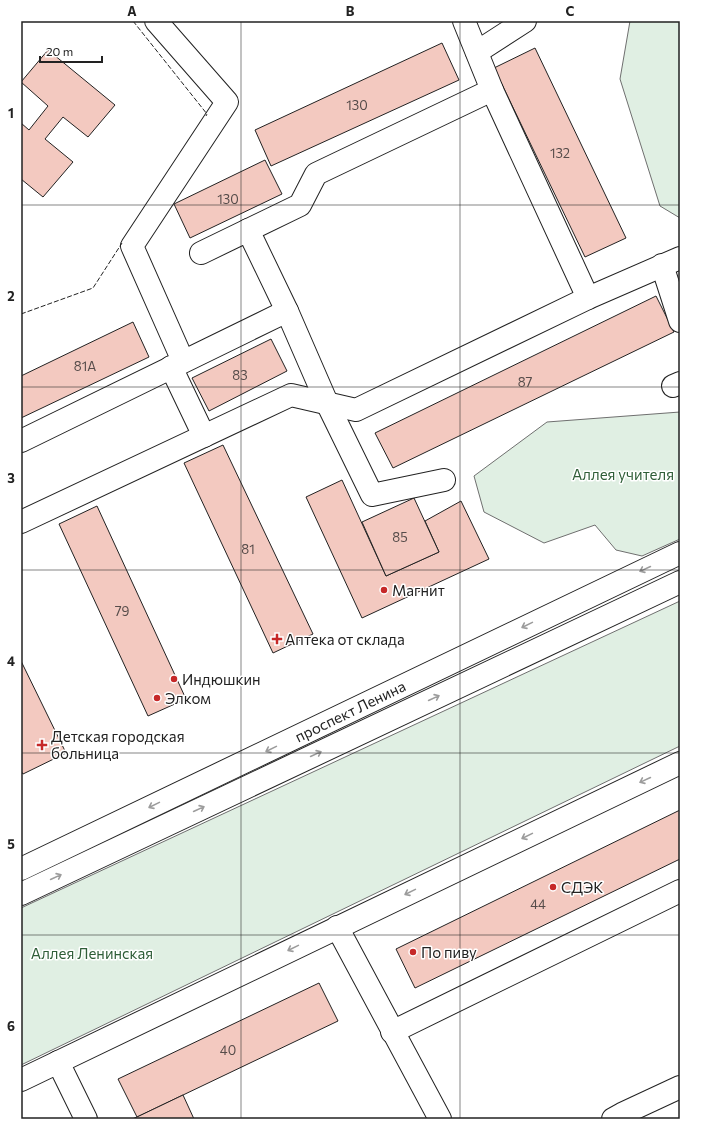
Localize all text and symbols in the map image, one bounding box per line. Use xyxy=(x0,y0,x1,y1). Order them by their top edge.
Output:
text: A xyxy=(127,3,137,19)
text: B xyxy=(346,3,355,19)
text: C xyxy=(566,3,575,19)
scale bar xyxy=(40,38,102,64)
text: 20 m xyxy=(46,44,73,58)
house number: 130 xyxy=(346,97,368,113)
text: 1 xyxy=(8,105,14,121)
house number: 132 xyxy=(550,145,570,161)
house number: 130 xyxy=(217,191,239,207)
text: 2 xyxy=(7,288,15,304)
house number: 81А xyxy=(74,358,96,374)
house number: 83 xyxy=(232,367,248,383)
house number: 87 xyxy=(518,374,532,390)
park label: Аллея учителя xyxy=(572,465,674,483)
text: 3 xyxy=(7,470,15,486)
house number: 85 xyxy=(392,529,408,545)
house number: 81 xyxy=(241,541,255,557)
one-way arrow xyxy=(639,566,651,573)
place label: Магнит xyxy=(392,581,445,599)
marker: Магнит xyxy=(379,585,389,595)
house number: 79 xyxy=(115,603,129,619)
one-way arrow xyxy=(522,622,534,629)
place label: Аптека от склада xyxy=(285,630,405,648)
marker: Аптека от склада xyxy=(272,634,282,644)
text: 4 xyxy=(7,653,15,669)
place label: Индюшкин xyxy=(182,670,261,688)
marker: Индюшкин xyxy=(169,674,179,684)
street label: проспект Ленина xyxy=(292,676,408,746)
place label: Элком xyxy=(165,689,211,707)
marker: Элком xyxy=(152,693,162,703)
one-way arrow xyxy=(427,694,439,701)
place label: Детская городская больница xyxy=(51,727,185,762)
marker: Детская городская больница xyxy=(36,739,48,751)
one-way arrow xyxy=(266,746,278,753)
one-way arrow xyxy=(310,749,322,757)
one-way arrow xyxy=(639,777,651,784)
one-way arrow xyxy=(149,802,161,809)
one-way arrow xyxy=(193,805,205,812)
one-way arrow xyxy=(522,833,534,840)
text: 5 xyxy=(7,836,15,852)
one-way arrow xyxy=(50,873,62,880)
place label: СДЭК xyxy=(561,878,603,896)
marker: СДЭК xyxy=(548,882,558,892)
one-way arrow xyxy=(404,889,416,896)
house number: 44 xyxy=(530,896,546,912)
place label: По пиву xyxy=(421,943,477,961)
park label: Аллея Ленинская xyxy=(31,944,153,962)
one-way arrow xyxy=(287,945,299,952)
marker: По пиву xyxy=(408,947,418,957)
text: 6 xyxy=(7,1018,15,1034)
house number: 40 xyxy=(220,1042,236,1058)

